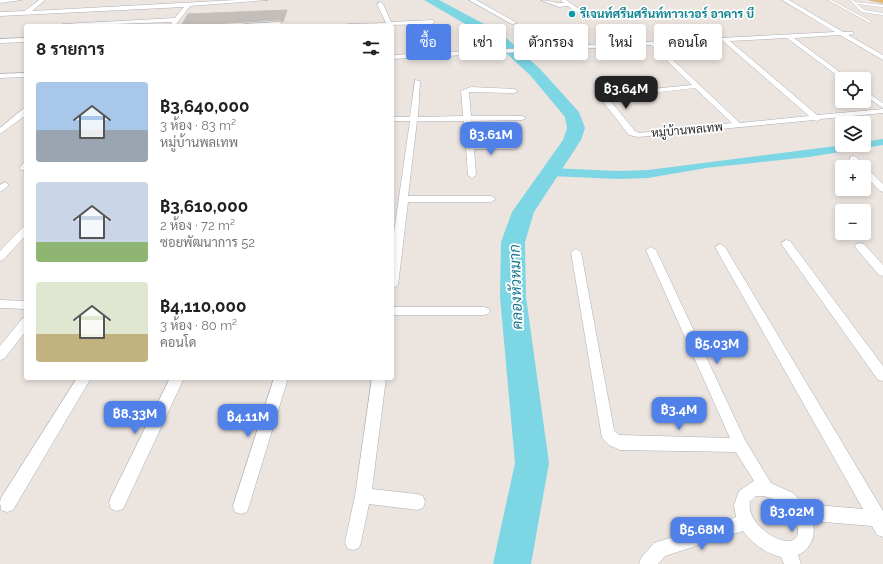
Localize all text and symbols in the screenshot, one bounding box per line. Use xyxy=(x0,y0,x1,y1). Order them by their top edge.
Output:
place label: รีเจนท์ศรีนศรินท์ทาวเวอร์ อาคาร บี xyxy=(579,6,754,21)
marker: รีเจนท์ศรีนศรินท์ทาวเวอร์ อาคาร บี xyxy=(567,9,577,19)
chip: ซื้อ xyxy=(406,24,451,60)
chip: เช่า xyxy=(459,24,506,60)
chip: ตัวกรอง xyxy=(514,24,588,60)
chip: ใหม่ xyxy=(596,24,646,60)
chip: คอนโด xyxy=(654,24,722,60)
icon: filters xyxy=(360,37,382,59)
text: 8 รายการ xyxy=(36,39,105,59)
map controls xyxy=(835,72,871,240)
button: locate xyxy=(835,72,871,108)
pin: ฿3.64M xyxy=(593,76,659,110)
text: ฿3.64M xyxy=(604,81,648,96)
text: ฿3,640,000 xyxy=(160,96,249,116)
icon: home xyxy=(68,98,116,146)
button: layers xyxy=(835,116,871,152)
text: 3 ห้อง · 83 m² xyxy=(160,118,236,133)
street label: หมู่บ้านพลเทพ xyxy=(650,120,724,141)
pin: ฿3.61M xyxy=(458,122,524,156)
text: ฿3.61M xyxy=(469,127,513,142)
text: หมู่บ้านพลเทพ xyxy=(160,135,238,150)
button: + xyxy=(835,160,871,196)
text: ฿3,610,000 xyxy=(160,196,248,216)
icon: home xyxy=(68,198,116,246)
button: − xyxy=(835,204,871,240)
text: 2 ห้อง · 72 m² xyxy=(160,218,235,233)
text: ซอยพัฒนาการ 52 xyxy=(160,235,255,250)
water label: คลองหัวหมาก xyxy=(506,244,526,330)
text: ฿4,110,000 xyxy=(160,296,246,316)
icon: home xyxy=(68,298,116,346)
text: 3 ห้อง · 80 m² xyxy=(160,318,237,333)
pin: ฿5.03M xyxy=(684,331,750,365)
text: คอนโด xyxy=(160,335,196,350)
text: ฿5.03M xyxy=(695,336,739,351)
pin: ฿3.4M xyxy=(651,397,707,431)
pin: ฿8.33M xyxy=(102,401,168,435)
text: ฿3.4M xyxy=(661,402,697,417)
pin: ฿4.11M xyxy=(215,404,281,438)
text: ฿8.33M xyxy=(113,406,157,421)
text: ฿4.11M xyxy=(227,409,269,424)
pin: ฿3.02M xyxy=(759,499,825,533)
text: ฿3.02M xyxy=(770,504,814,519)
pin: ฿5.68M xyxy=(669,517,735,551)
text: ฿5.68M xyxy=(680,522,724,537)

